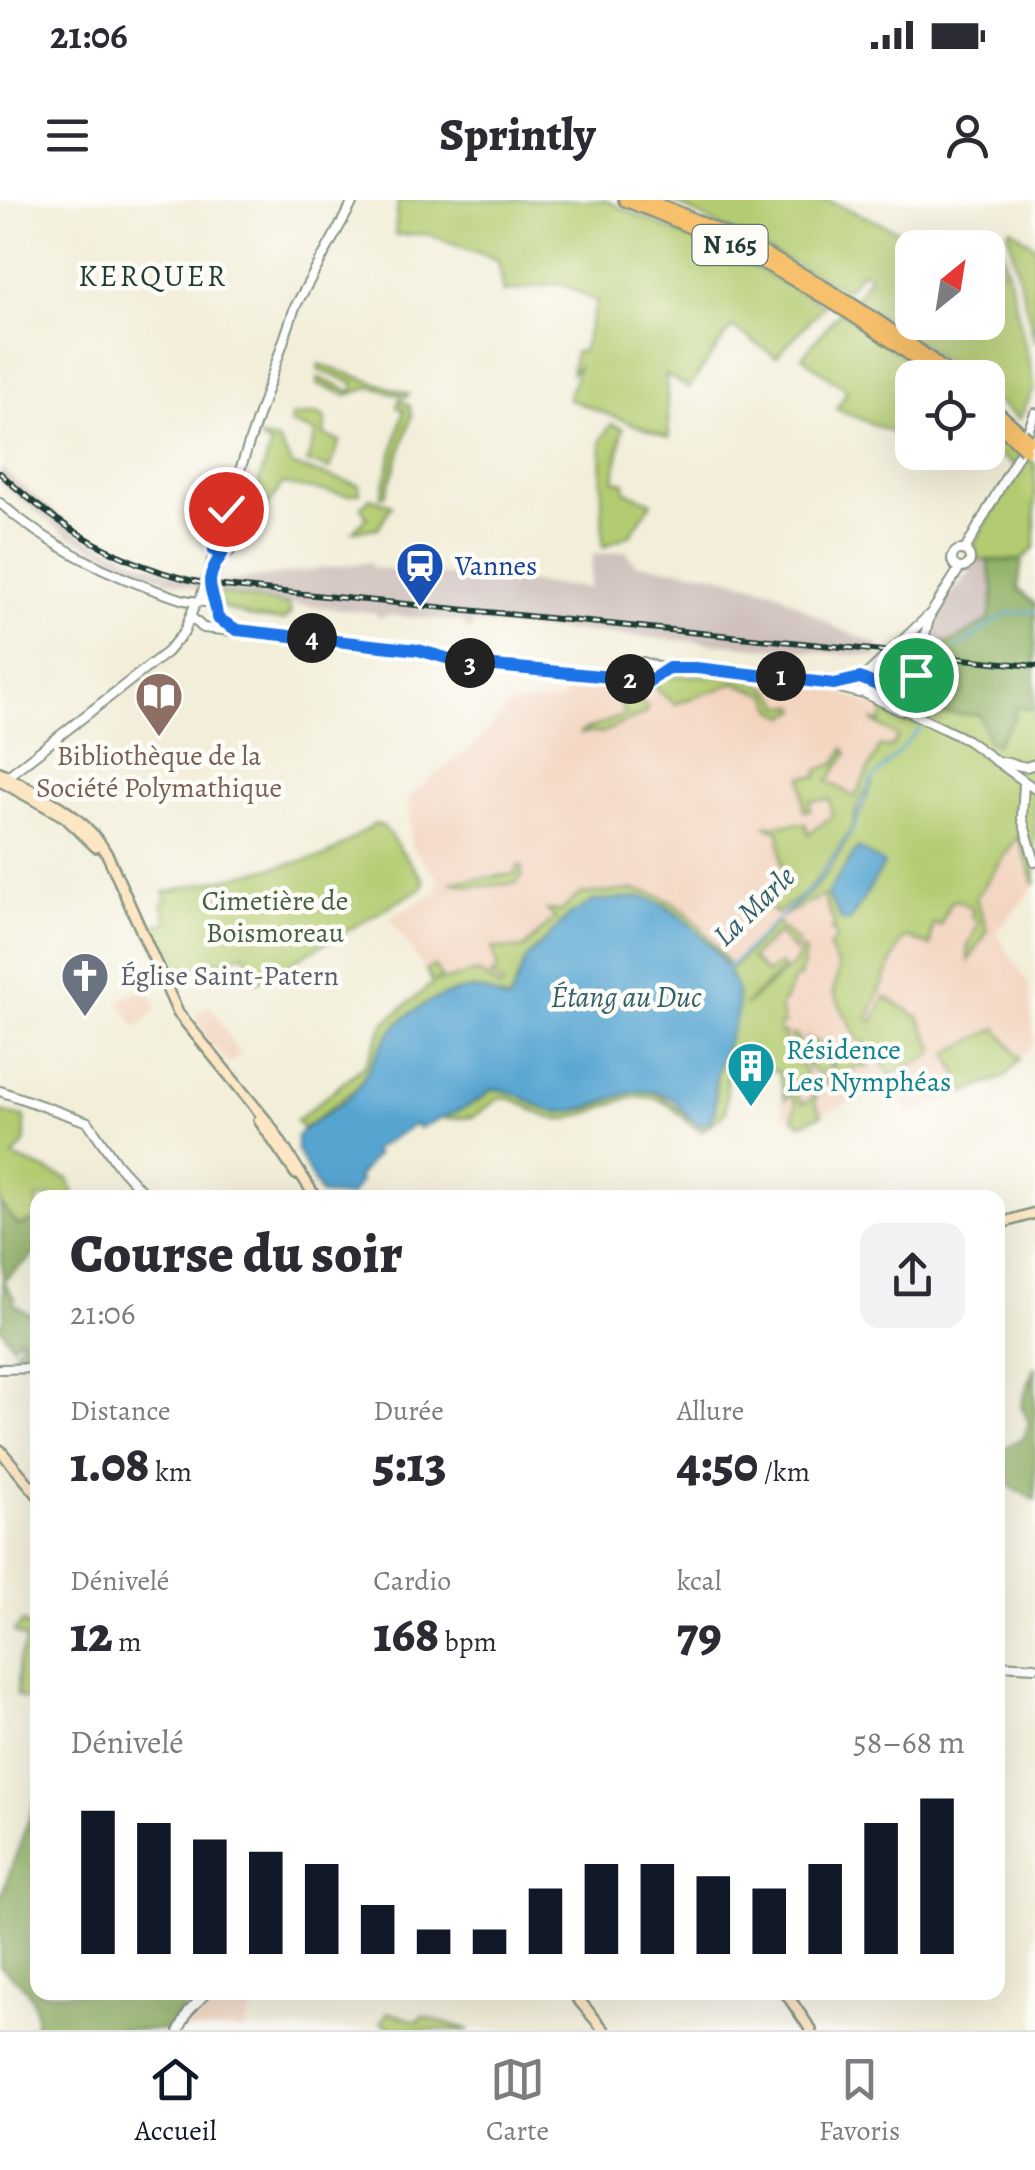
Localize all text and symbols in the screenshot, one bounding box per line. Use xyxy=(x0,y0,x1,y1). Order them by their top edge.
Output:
text: 21:06 xyxy=(50,9,128,61)
text: Sprintly xyxy=(440,104,595,166)
icon: menu xyxy=(40,108,95,163)
icon: person xyxy=(940,108,995,163)
road number: N 165 xyxy=(692,225,768,265)
north arrow xyxy=(895,230,1005,340)
map controls xyxy=(895,230,1005,470)
district label: KERQUER xyxy=(78,256,228,296)
button: locate xyxy=(895,360,1005,470)
pin xyxy=(184,467,269,552)
icon: check xyxy=(199,482,254,537)
station icon: Vannes xyxy=(394,540,446,608)
place label: Vannes xyxy=(454,547,537,585)
pin: 4 xyxy=(287,613,337,663)
text: 4 xyxy=(305,619,319,657)
pin xyxy=(874,633,959,718)
pin: 3 xyxy=(445,638,495,688)
text: 3 xyxy=(464,644,476,682)
icon: arrive xyxy=(889,648,944,703)
pin: 1 xyxy=(756,651,806,701)
pin: 2 xyxy=(605,654,655,704)
text: 1 xyxy=(776,657,786,695)
text: 2 xyxy=(623,660,637,698)
library icon: Bibliothèque de la Société Polymathique xyxy=(133,670,185,738)
place label: Bibliothèque de la Société Polymathique xyxy=(36,737,282,807)
water label: La Marle xyxy=(704,857,804,955)
park label: Cimetière de Boismoreau xyxy=(202,882,348,952)
church icon: Église Saint-Patern xyxy=(59,950,111,1018)
place label: Église Saint-Patern xyxy=(120,957,339,995)
water label: Étang au Duc xyxy=(551,977,702,1017)
place label: Résidence Les Nymphéas xyxy=(786,1031,951,1101)
building icon: Résidence Les Nymphéas xyxy=(725,1040,777,1108)
text: Course du soir xyxy=(70,1216,403,1291)
button: share xyxy=(860,1223,965,1328)
text: 21:06 xyxy=(70,1291,136,1335)
text: Distance xyxy=(70,1392,170,1430)
text: Durée xyxy=(373,1392,444,1430)
text: Allure xyxy=(677,1392,744,1430)
text: 1.08 xyxy=(70,1430,149,1498)
text: 5:13 xyxy=(373,1430,447,1498)
text: 4:50 xyxy=(677,1430,758,1498)
text: km xyxy=(149,1453,192,1491)
text: /km xyxy=(758,1453,810,1491)
text: Dénivelé xyxy=(70,1562,169,1600)
text: Cardio xyxy=(373,1562,451,1600)
text: kcal xyxy=(677,1562,722,1600)
text: 12 xyxy=(70,1600,113,1668)
text: 168 xyxy=(373,1600,439,1668)
text: 79 xyxy=(677,1600,722,1668)
text: m xyxy=(113,1623,142,1661)
text: bpm xyxy=(439,1623,497,1661)
text: Dénivelé xyxy=(70,1720,184,1764)
text: 58–68 m xyxy=(853,1720,965,1764)
tab: Accueil xyxy=(135,2052,216,2150)
tab: Carte xyxy=(486,2052,549,2150)
tab: Favoris xyxy=(819,2052,900,2150)

